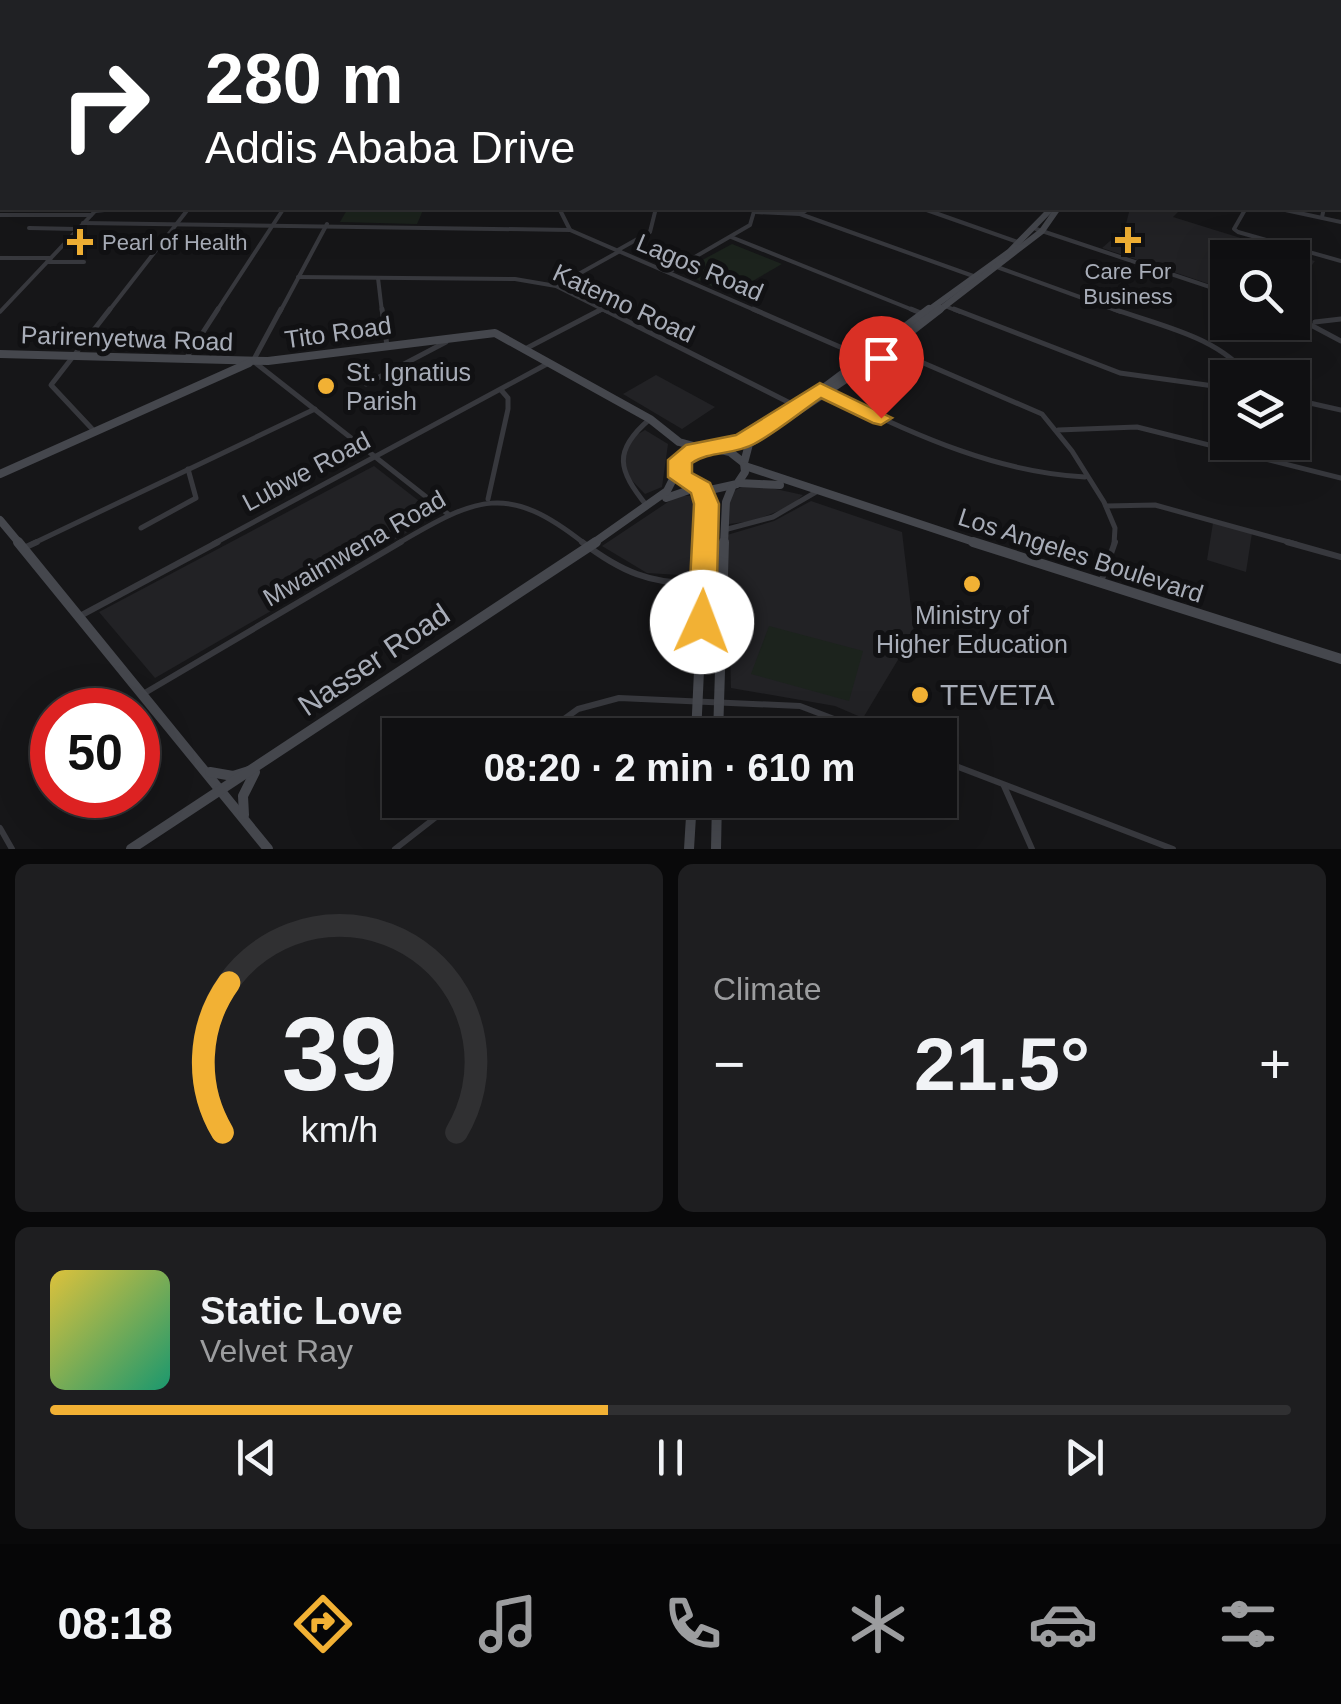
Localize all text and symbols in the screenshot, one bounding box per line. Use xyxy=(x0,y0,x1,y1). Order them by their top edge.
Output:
icon: right xyxy=(40,40,170,170)
text: 280 m xyxy=(205,40,403,118)
text: Addis Ababa Drive xyxy=(205,122,575,173)
marker: Care For Business xyxy=(1115,227,1141,253)
street label: Lagos Road xyxy=(632,228,768,306)
marker: Pearl of Health xyxy=(67,229,93,255)
place label: Pearl of Health xyxy=(102,230,248,255)
map controls xyxy=(1210,240,1310,460)
button: search xyxy=(1210,240,1310,340)
street label: Katemo Road xyxy=(549,258,699,348)
place label: Care For Business xyxy=(1083,259,1173,309)
street label: Tito Road xyxy=(283,311,393,353)
pin xyxy=(839,316,924,419)
street label: Parirenyetwa Road xyxy=(20,320,234,356)
icon: arrive xyxy=(854,331,909,386)
place label: St. Ignatius Parish xyxy=(346,358,471,415)
button: layers xyxy=(1210,360,1310,460)
marker: St. Ignatius Parish xyxy=(315,375,337,397)
street label: Lubwe Road xyxy=(237,426,375,516)
street label: Mwaimwena Road xyxy=(258,484,450,612)
street label: Los Angeles Boulevard xyxy=(955,502,1207,608)
position arrow xyxy=(650,570,754,674)
marker: Ministry of Higher Education xyxy=(961,573,983,595)
street label: Nasser Road xyxy=(292,597,456,722)
place label: Ministry of Higher Education xyxy=(876,601,1068,658)
place label: TEVETA xyxy=(940,678,1054,711)
marker: TEVETA xyxy=(909,684,931,706)
speed limit sign: 50 xyxy=(30,688,160,818)
text: 08:20 · 2 min · 610 m xyxy=(484,747,855,789)
text: Climate xyxy=(713,971,821,1007)
text: 39 xyxy=(281,996,397,1112)
text: 21.5° xyxy=(914,1022,1090,1106)
text: − xyxy=(713,1033,745,1095)
text: + xyxy=(1259,1033,1291,1095)
text: km/h xyxy=(300,1110,378,1150)
text: Static Love xyxy=(200,1290,403,1332)
text: Velvet Ray xyxy=(200,1333,353,1369)
icon: previous xyxy=(229,1430,284,1485)
icon: pause xyxy=(643,1430,698,1485)
icon: next xyxy=(1057,1430,1112,1485)
icon: directions xyxy=(288,1589,358,1659)
icon: music xyxy=(473,1589,543,1659)
icon: phone xyxy=(658,1589,728,1659)
icon: climate xyxy=(843,1589,913,1659)
icon: car xyxy=(1028,1589,1098,1659)
icon: filters xyxy=(1213,1589,1283,1659)
text: 08:18 xyxy=(58,1598,173,1649)

